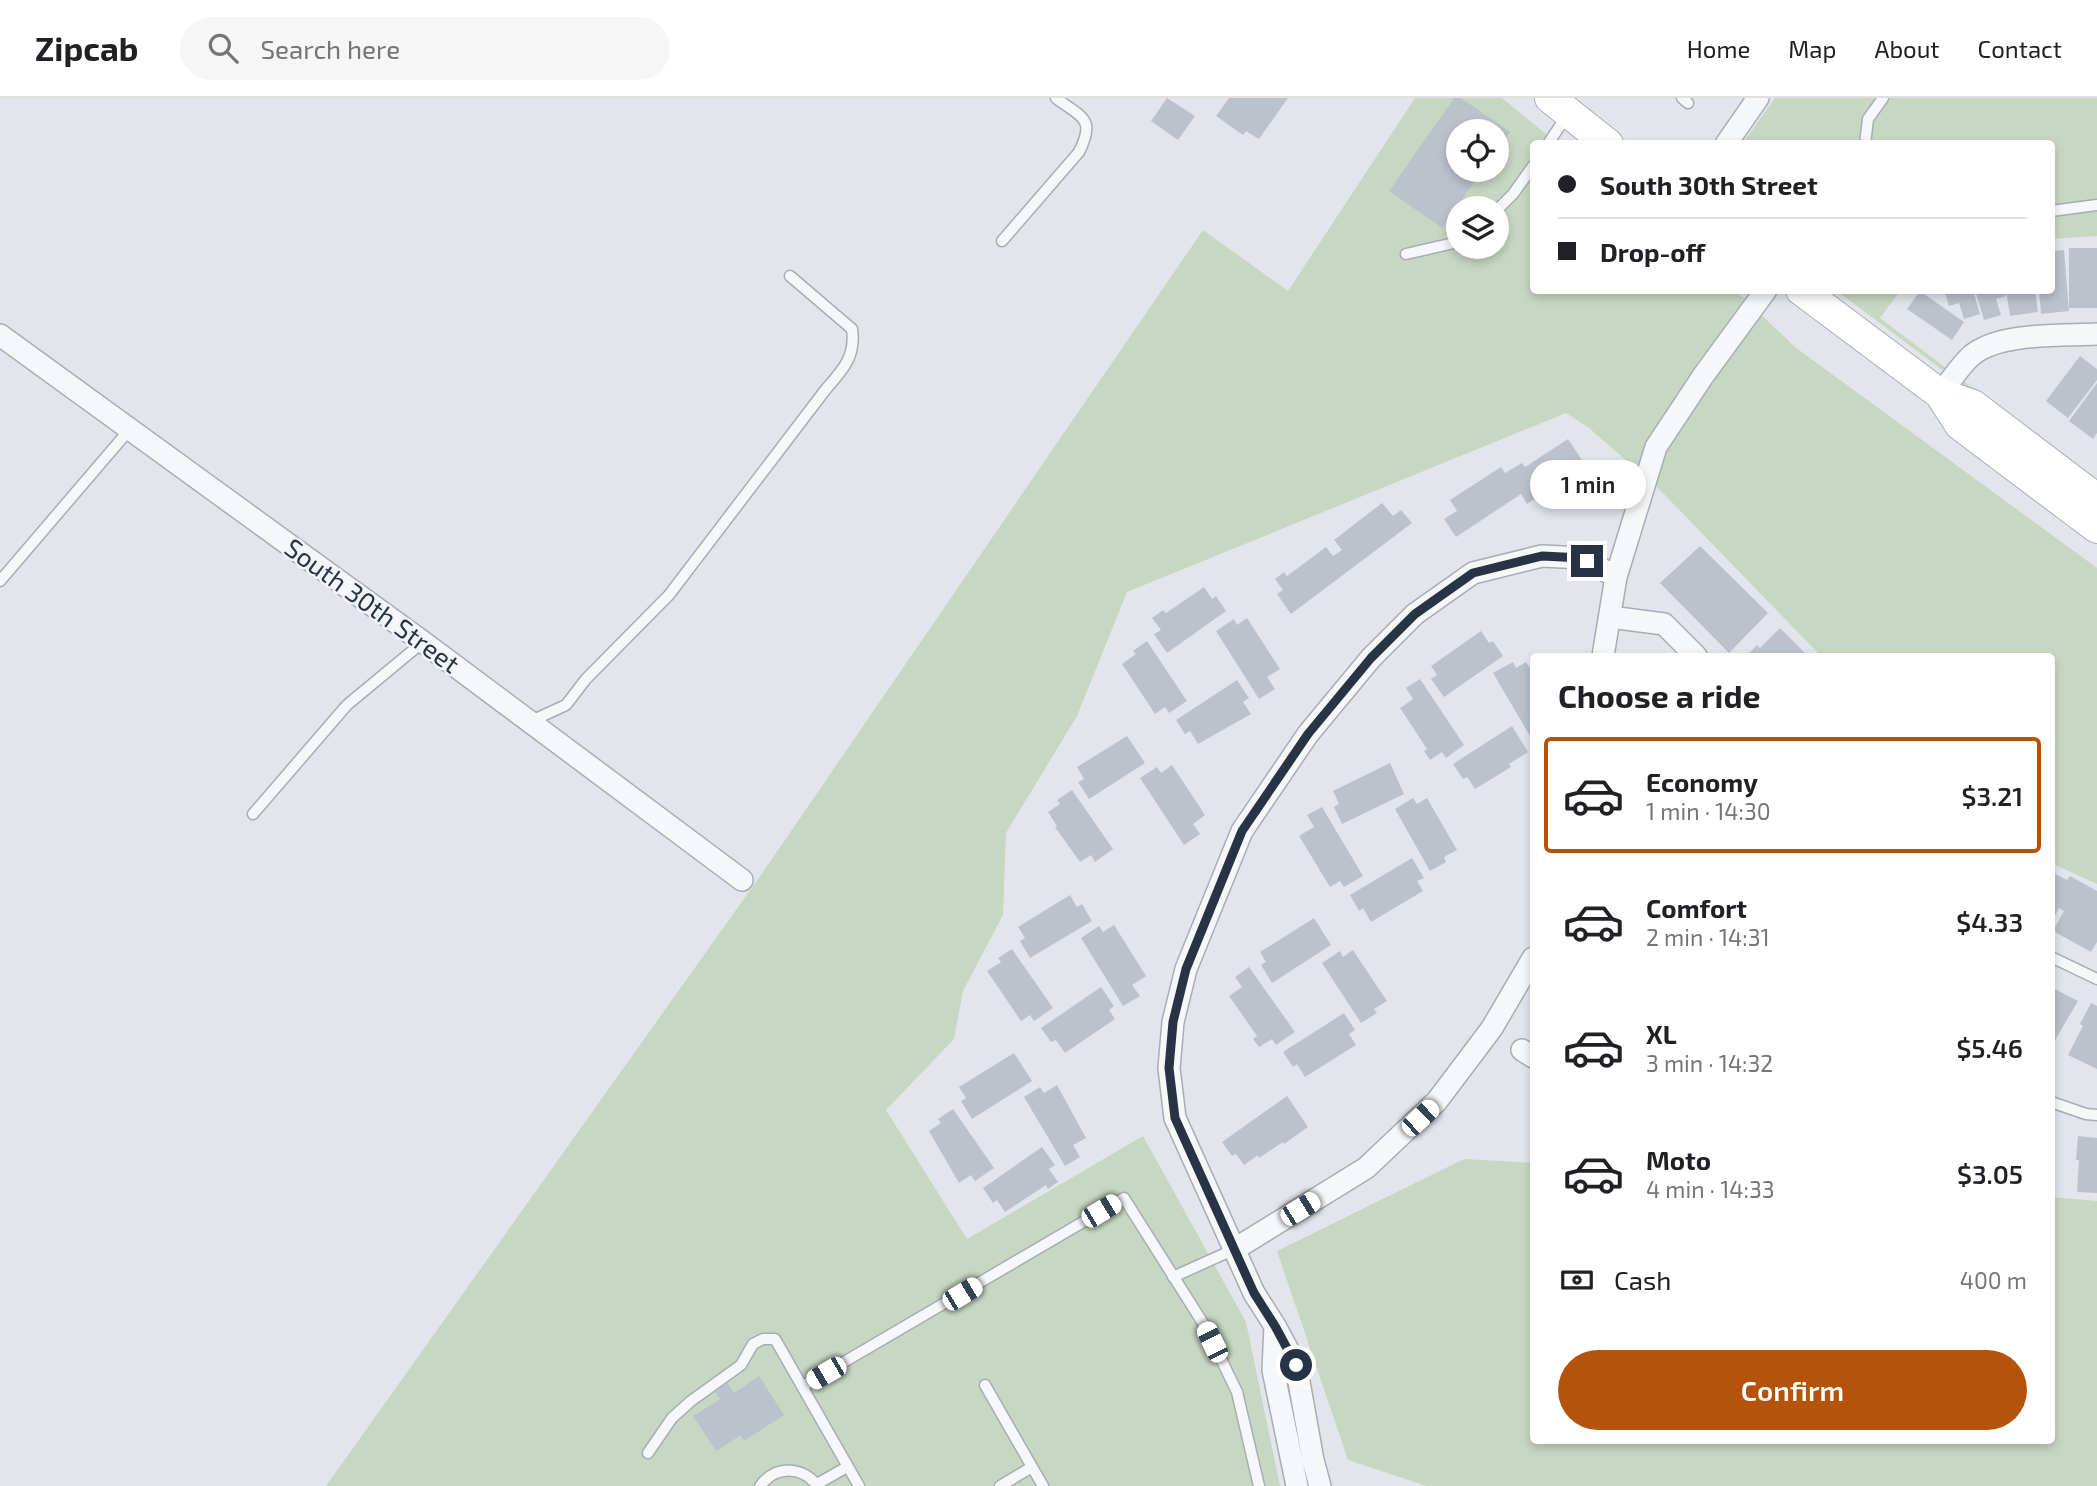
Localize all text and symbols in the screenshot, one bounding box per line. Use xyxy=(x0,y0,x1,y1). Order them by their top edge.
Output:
search box xyxy=(180,17,670,80)
text: Zipcab xyxy=(35,28,138,68)
icon: search xyxy=(204,29,242,67)
text: Search here xyxy=(260,33,400,64)
text: Home xyxy=(1687,34,1750,63)
text: Map xyxy=(1788,34,1836,63)
text: About xyxy=(1874,34,1940,63)
text: Contact xyxy=(1978,34,2062,63)
map controls xyxy=(1446,119,1509,259)
button: locate xyxy=(1446,119,1509,182)
text: South 30th Street xyxy=(1600,169,1818,200)
button: layers xyxy=(1446,196,1509,259)
text: Drop-off xyxy=(1600,236,1705,267)
callout: 1 min xyxy=(1529,460,1645,508)
text: 1 min xyxy=(1561,470,1615,498)
street label: South 30th Street xyxy=(280,531,466,679)
route end xyxy=(1571,545,1603,577)
text: Choose a ride xyxy=(1558,676,1761,714)
icon: car xyxy=(1562,764,1625,827)
text: Economy xyxy=(1646,766,1758,797)
text: $3.21 xyxy=(1962,780,2023,811)
text: 1 min · 14:30 xyxy=(1646,797,1771,825)
icon: car xyxy=(1562,890,1625,953)
text: Comfort xyxy=(1646,892,1747,923)
text: $4.33 xyxy=(1956,906,2023,937)
text: 2 min · 14:31 xyxy=(1646,923,1770,951)
icon: car xyxy=(1562,1016,1625,1079)
text: XL xyxy=(1646,1018,1677,1049)
text: $5.46 xyxy=(1956,1032,2023,1063)
text: 3 min · 14:32 xyxy=(1646,1049,1773,1077)
car xyxy=(1398,1096,1443,1140)
icon: car xyxy=(1562,1142,1625,1205)
text: Moto xyxy=(1646,1144,1711,1175)
text: $3.05 xyxy=(1957,1158,2023,1189)
text: 4 min · 14:33 xyxy=(1646,1175,1774,1203)
car xyxy=(1277,1189,1324,1229)
car xyxy=(1078,1191,1125,1231)
icon: cash xyxy=(1558,1261,1596,1299)
text: Cash xyxy=(1614,1264,1671,1295)
text: 400 m xyxy=(1960,1266,2027,1294)
car xyxy=(939,1274,986,1314)
car xyxy=(1194,1319,1231,1365)
route start xyxy=(1280,1349,1312,1381)
button: Confirm xyxy=(1558,1350,2027,1430)
car xyxy=(803,1353,850,1393)

